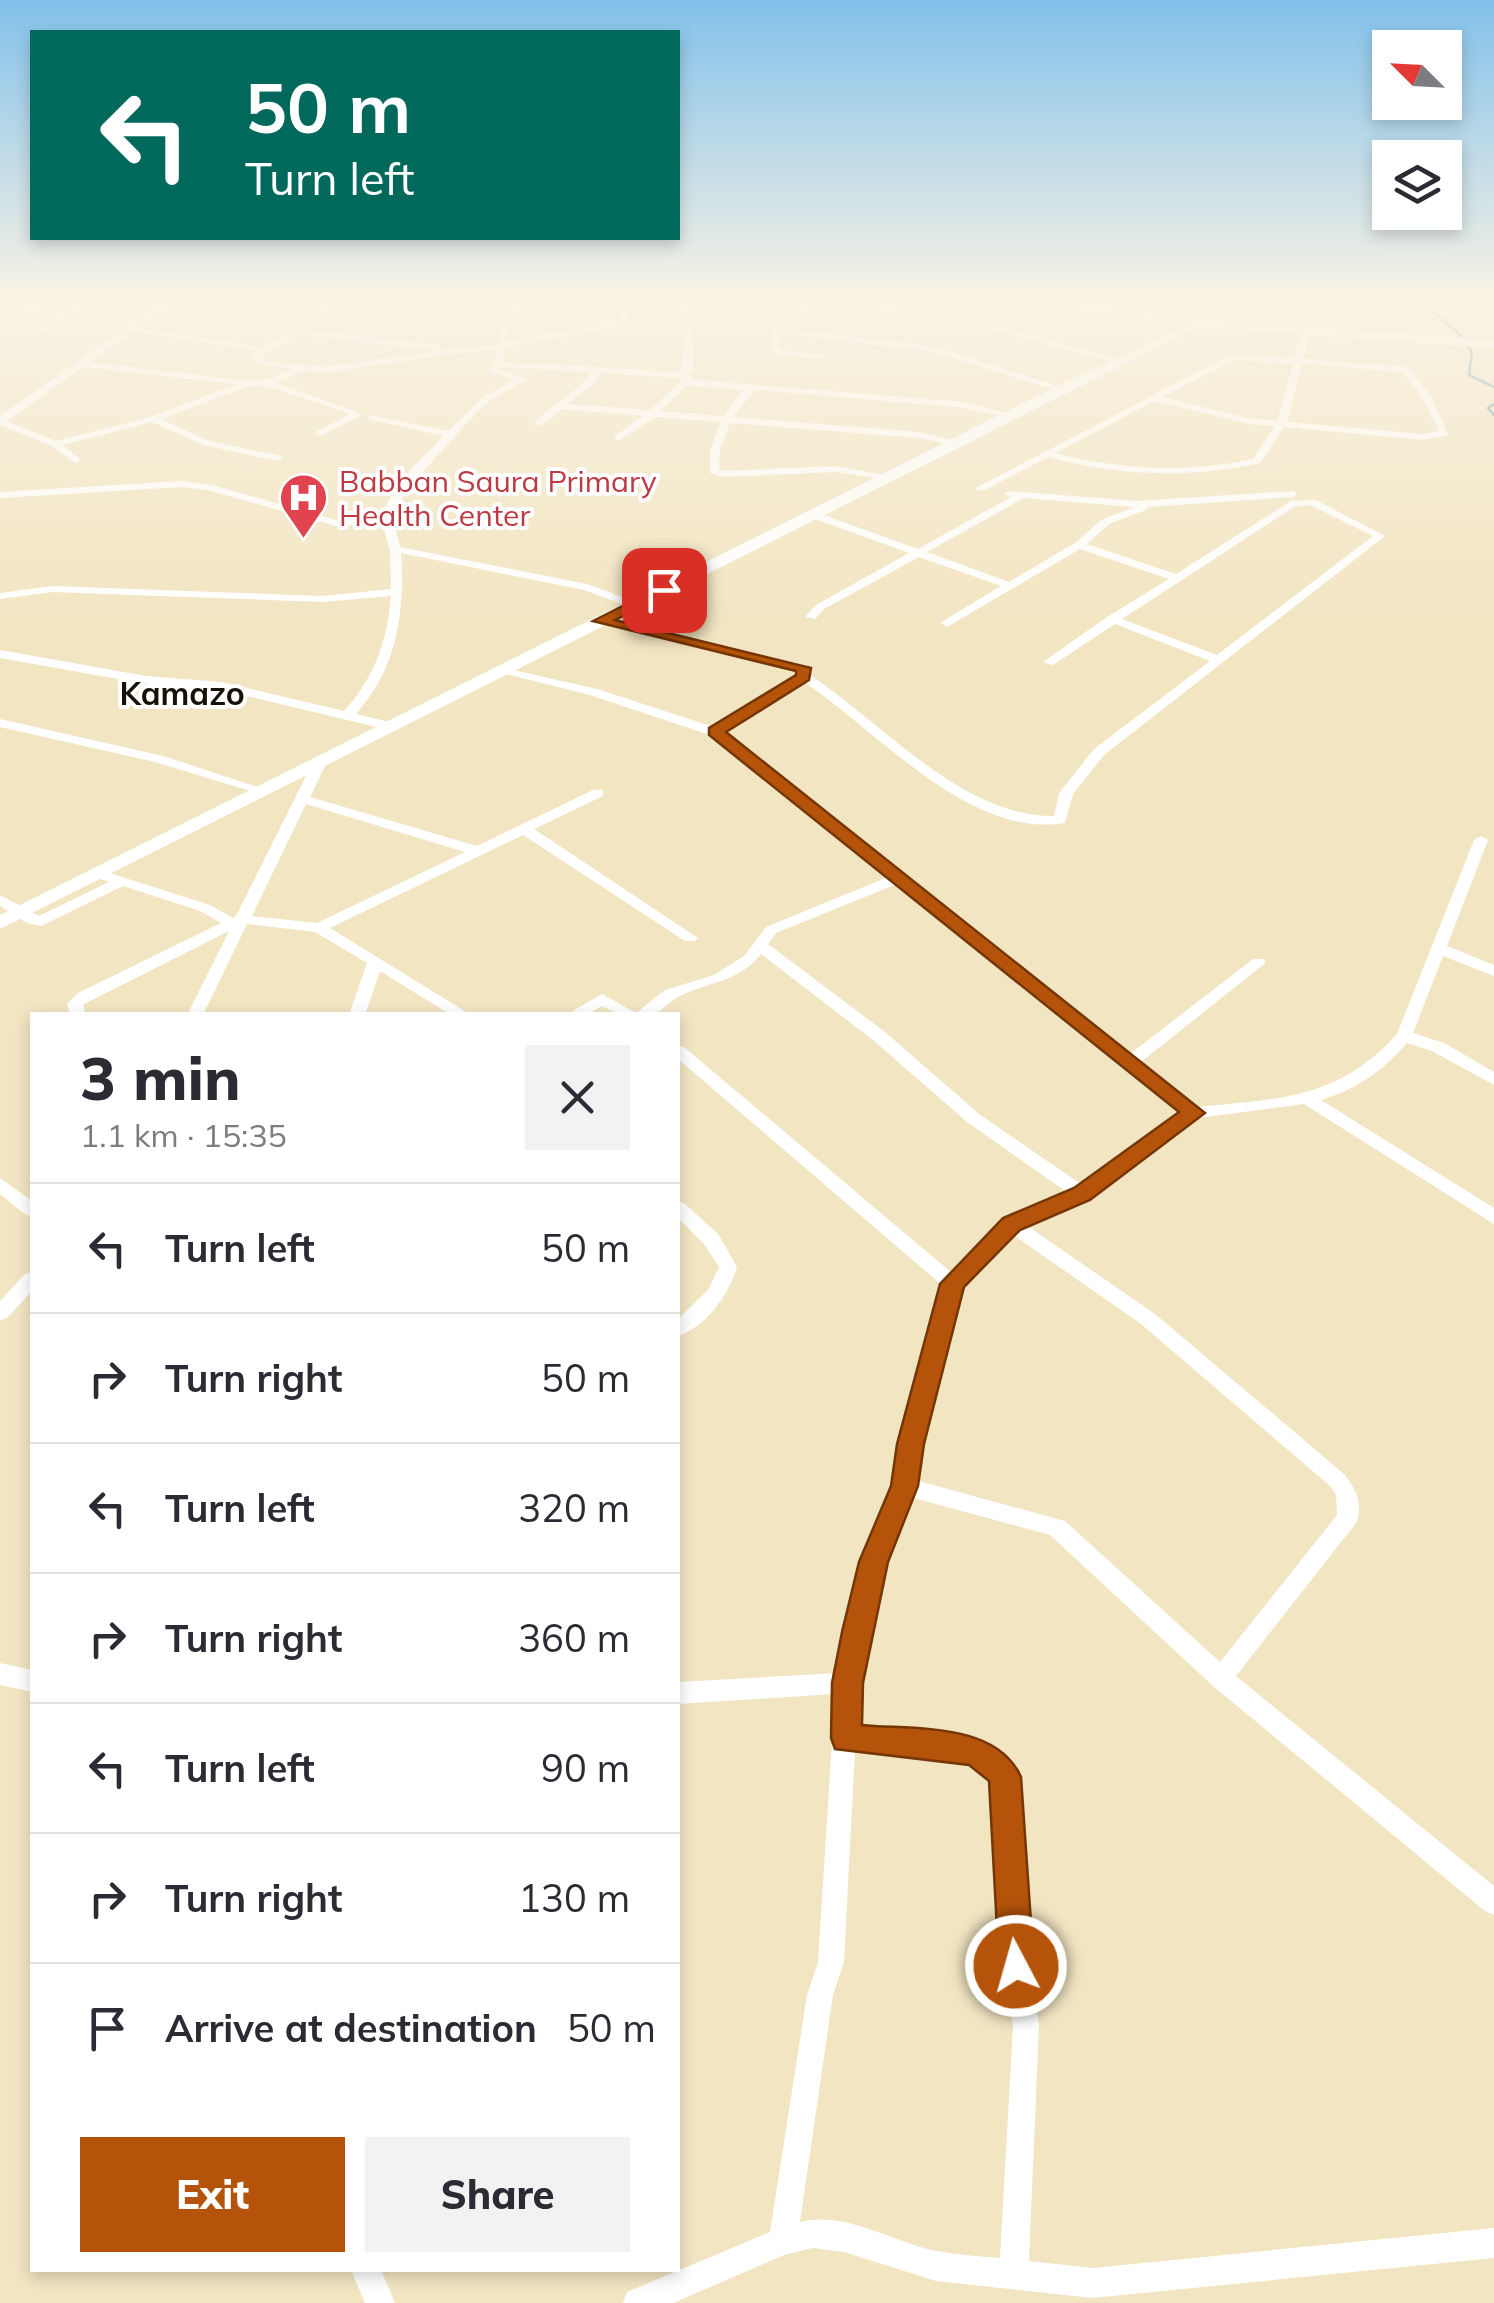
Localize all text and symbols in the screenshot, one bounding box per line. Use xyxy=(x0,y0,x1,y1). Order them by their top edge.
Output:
north arrow xyxy=(1372,30,1462,120)
map controls xyxy=(1372,30,1462,230)
text: 50 m xyxy=(245,63,411,151)
icon: left xyxy=(80,70,210,200)
button: layers xyxy=(1372,140,1462,230)
text: Turn left xyxy=(245,150,414,206)
place label: Babban Saura Primary Health Center xyxy=(339,462,657,534)
hospital icon: Babban Saura Primary Health Center xyxy=(278,472,330,540)
pin xyxy=(622,548,707,633)
icon: arrive xyxy=(637,563,692,618)
district label: Kamazo xyxy=(119,673,245,713)
text: 3 min xyxy=(80,1040,241,1115)
button: close xyxy=(525,1045,630,1150)
text: 1.1 km · 15:35 xyxy=(80,1115,287,1155)
icon: left xyxy=(80,1221,135,1276)
text: Turn left xyxy=(165,1224,315,1272)
text: 50 m xyxy=(541,1224,630,1272)
icon: right xyxy=(80,1351,135,1406)
text: Turn right xyxy=(165,1354,342,1402)
text: 50 m xyxy=(541,1354,630,1402)
icon: left xyxy=(80,1481,135,1536)
text: Turn left xyxy=(165,1484,315,1532)
text: 320 m xyxy=(518,1484,630,1532)
icon: right xyxy=(80,1611,135,1666)
text: Turn right xyxy=(165,1614,342,1662)
text: 360 m xyxy=(518,1614,630,1662)
icon: left xyxy=(80,1741,135,1796)
text: Turn left xyxy=(165,1744,315,1792)
text: 90 m xyxy=(541,1744,630,1792)
icon: right xyxy=(80,1871,135,1926)
text: Turn right xyxy=(165,1874,342,1922)
text: 130 m xyxy=(518,1874,630,1922)
position arrow xyxy=(964,1914,1068,2018)
icon: arrive xyxy=(80,2001,135,2056)
text: Arrive at destination xyxy=(165,2004,537,2052)
text: 50 m xyxy=(567,2004,656,2052)
button: Exit xyxy=(80,2137,345,2252)
button: Share xyxy=(365,2137,630,2252)

